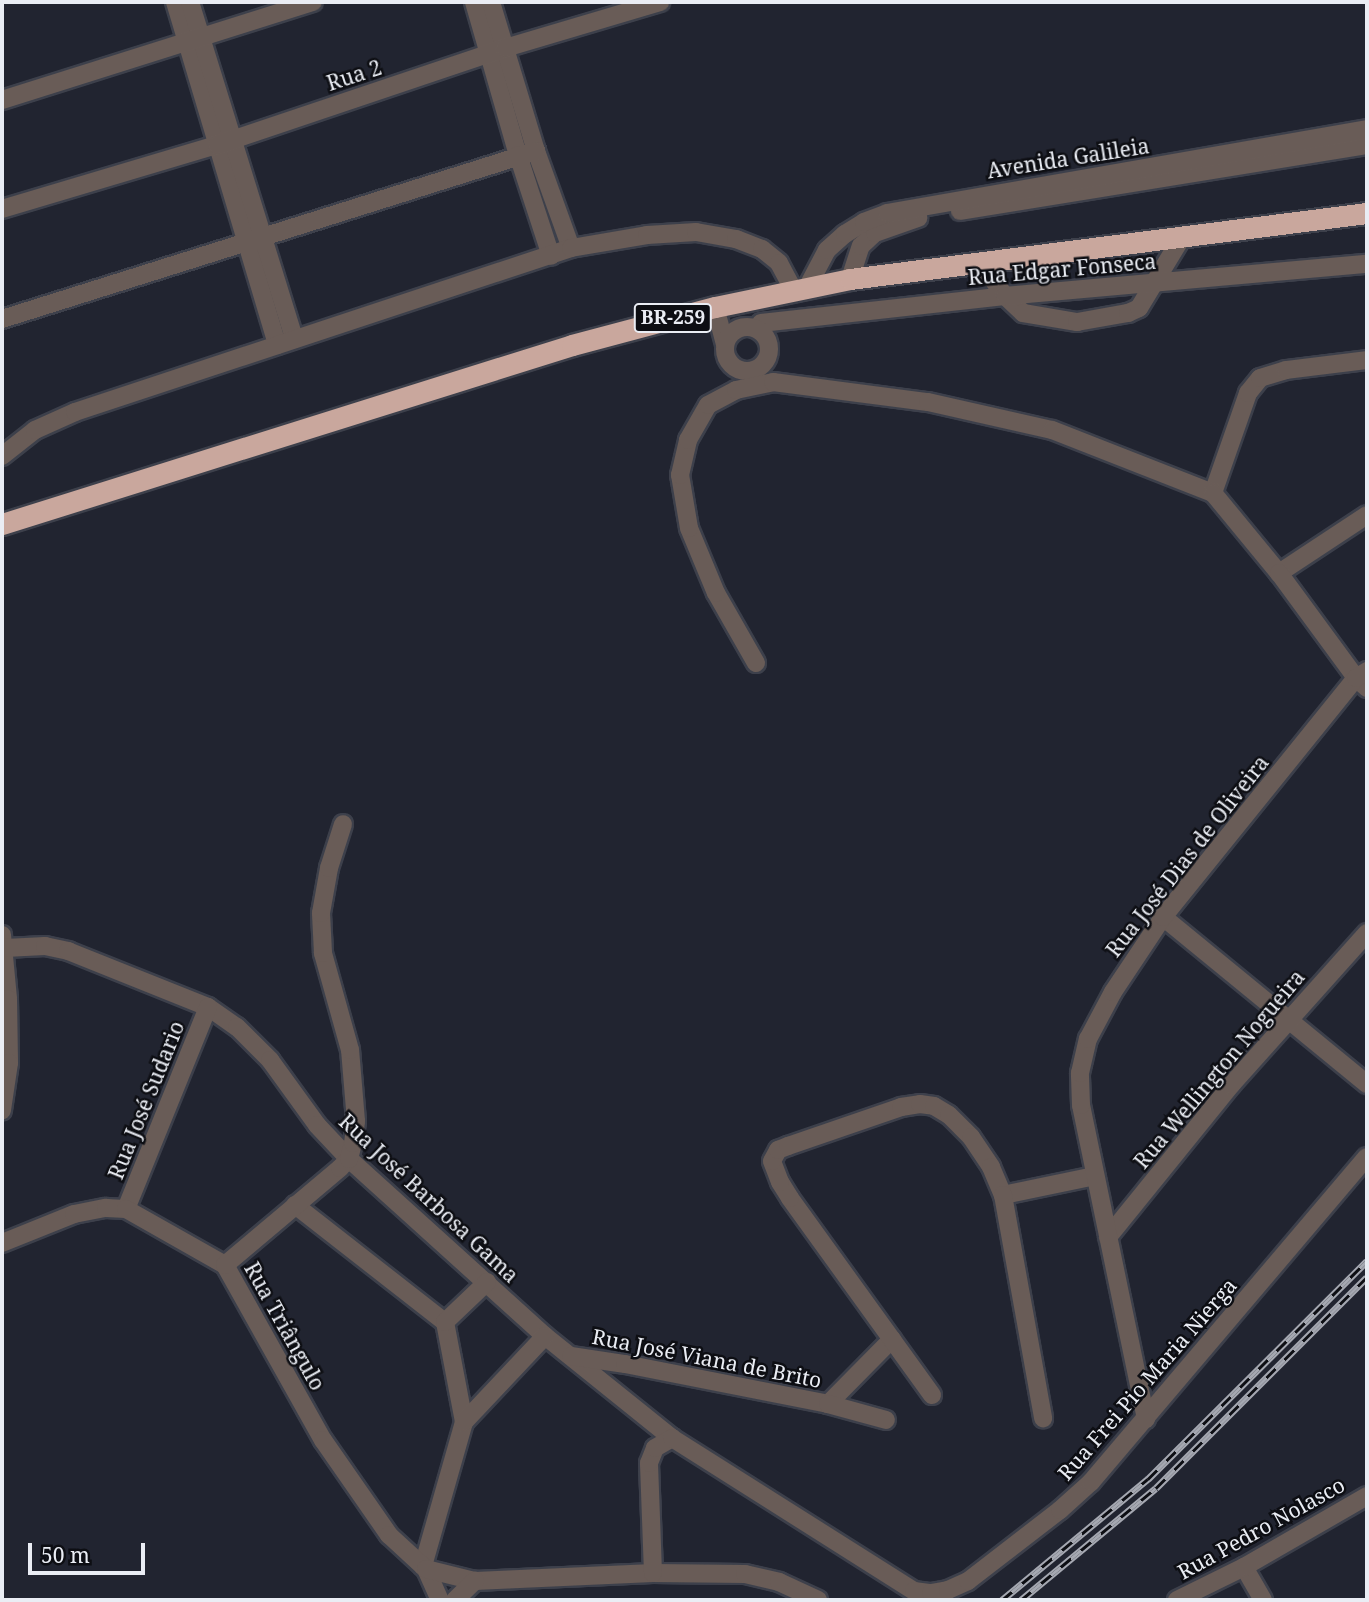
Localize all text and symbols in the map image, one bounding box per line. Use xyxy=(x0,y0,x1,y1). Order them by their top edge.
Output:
street label: Rua 2 xyxy=(323,54,385,96)
street label: Avenida Galileia xyxy=(985,133,1151,183)
street label: Rua Edgar Fonseca xyxy=(967,248,1157,290)
road number: BR-259 xyxy=(633,302,713,334)
street label: Rua José Dias de Oliveira xyxy=(1101,750,1273,962)
street label: Rua Wellington Nogueira xyxy=(1129,965,1309,1173)
street label: Rua José Sudario xyxy=(103,1017,189,1183)
street label: Rua José Barbosa Gama xyxy=(334,1108,524,1288)
street label: Rua Triângulo xyxy=(239,1258,331,1394)
street label: Rua Frei Pio Maria Nierga xyxy=(1052,1273,1242,1485)
street label: Rua José Viana de Brito xyxy=(590,1323,824,1393)
street label: Rua Pedro Nolasco xyxy=(1173,1472,1349,1584)
scale bar xyxy=(32,1528,149,1572)
text: 50 m xyxy=(41,1541,90,1569)

